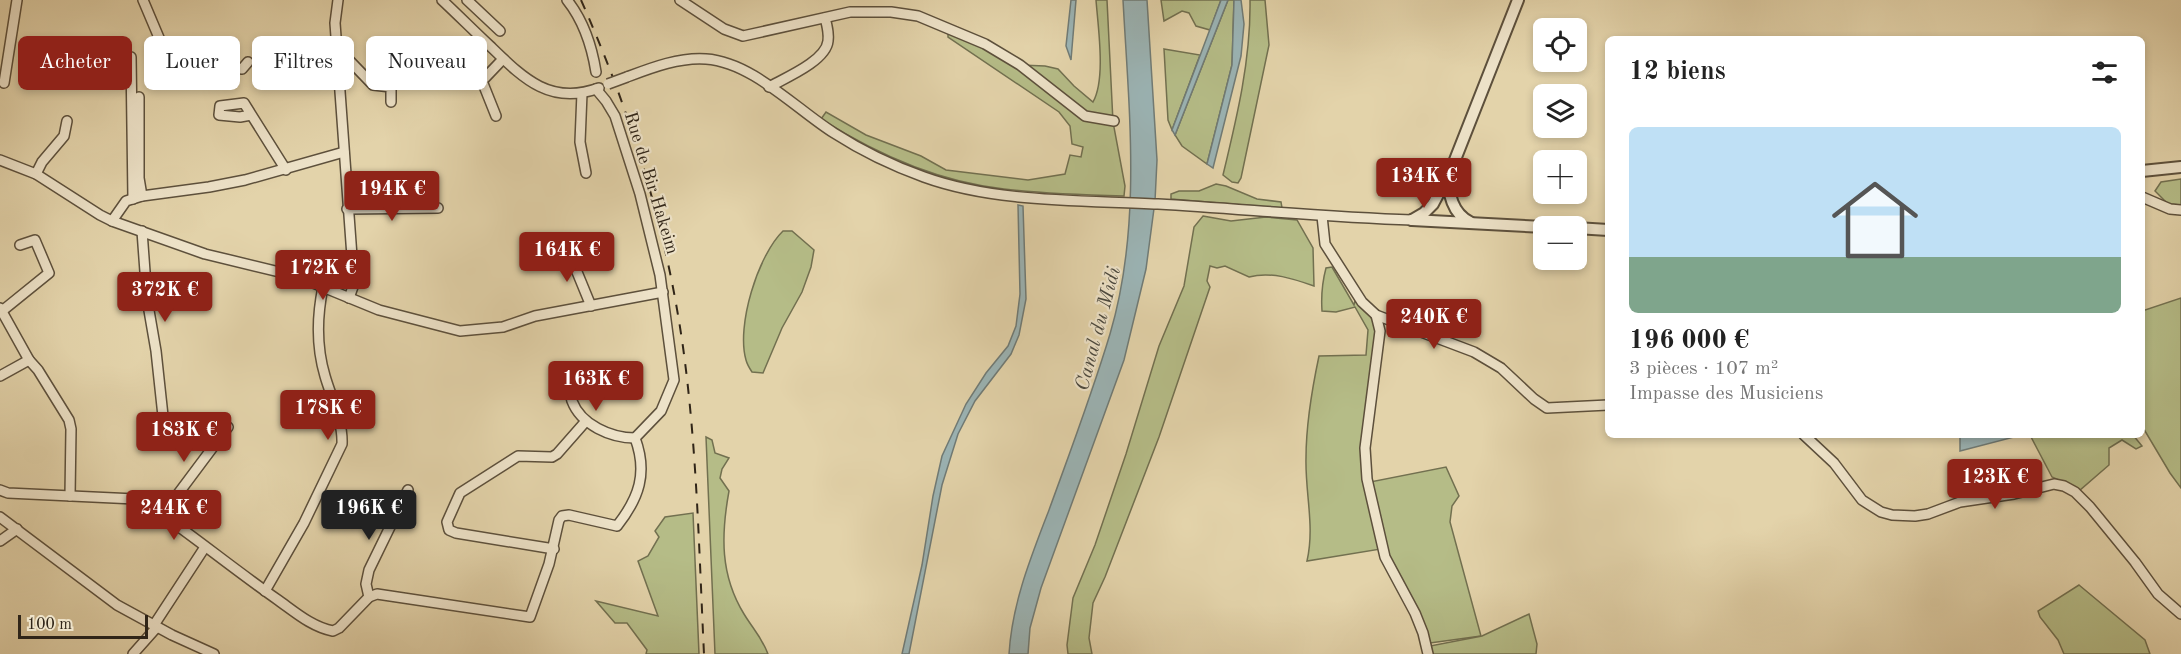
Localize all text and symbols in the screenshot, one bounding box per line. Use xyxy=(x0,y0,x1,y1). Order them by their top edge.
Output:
map controls xyxy=(1533,18,1587,270)
button: locate xyxy=(1533,18,1587,72)
chip: Acheter xyxy=(18,36,132,90)
chip: Louer xyxy=(144,36,240,90)
chip: Filtres xyxy=(252,36,354,90)
chip: Nouveau xyxy=(366,36,487,90)
icon: filters xyxy=(2088,56,2121,89)
text: 12 biens xyxy=(1629,59,1726,85)
button: layers xyxy=(1533,84,1587,138)
street label: Rue de Bir Hakeim xyxy=(621,110,681,256)
button: + xyxy=(1533,150,1587,204)
pin: 134K € xyxy=(1375,158,1473,209)
icon: home xyxy=(1821,166,1929,274)
text: 134K € xyxy=(1390,167,1458,187)
pin: 194K € xyxy=(343,171,441,222)
text: 194K € xyxy=(358,180,426,200)
button: − xyxy=(1533,216,1587,270)
pin: 164K € xyxy=(518,232,616,283)
text: 164K € xyxy=(533,241,601,261)
pin: 172K € xyxy=(274,250,372,301)
text: 172K € xyxy=(289,259,357,279)
water label: Canal du Midi xyxy=(1073,265,1125,393)
pin: 372K € xyxy=(116,272,214,323)
text: 372K € xyxy=(131,281,199,301)
pin: 240K € xyxy=(1385,299,1483,350)
text: 240K € xyxy=(1400,308,1468,328)
text: 196 000 € xyxy=(1629,328,1749,354)
text: 3 pièces · 107 m² xyxy=(1629,359,1778,379)
pin: 163K € xyxy=(547,361,645,412)
text: 163K € xyxy=(562,370,630,390)
text: Impasse des Musiciens xyxy=(1629,384,1823,404)
pin: 178K € xyxy=(279,390,377,441)
text: 178K € xyxy=(294,399,362,419)
pin: 183K € xyxy=(135,412,233,463)
text: 183K € xyxy=(150,421,218,441)
pin: 123K € xyxy=(1946,459,2044,510)
text: 123K € xyxy=(1961,468,2029,488)
pin: 244K € xyxy=(125,490,223,541)
pin: 196K € xyxy=(320,490,418,541)
text: 244K € xyxy=(140,499,208,519)
text: 196K € xyxy=(335,499,403,519)
scale bar xyxy=(18,612,148,640)
text: 100 m xyxy=(27,617,72,633)

